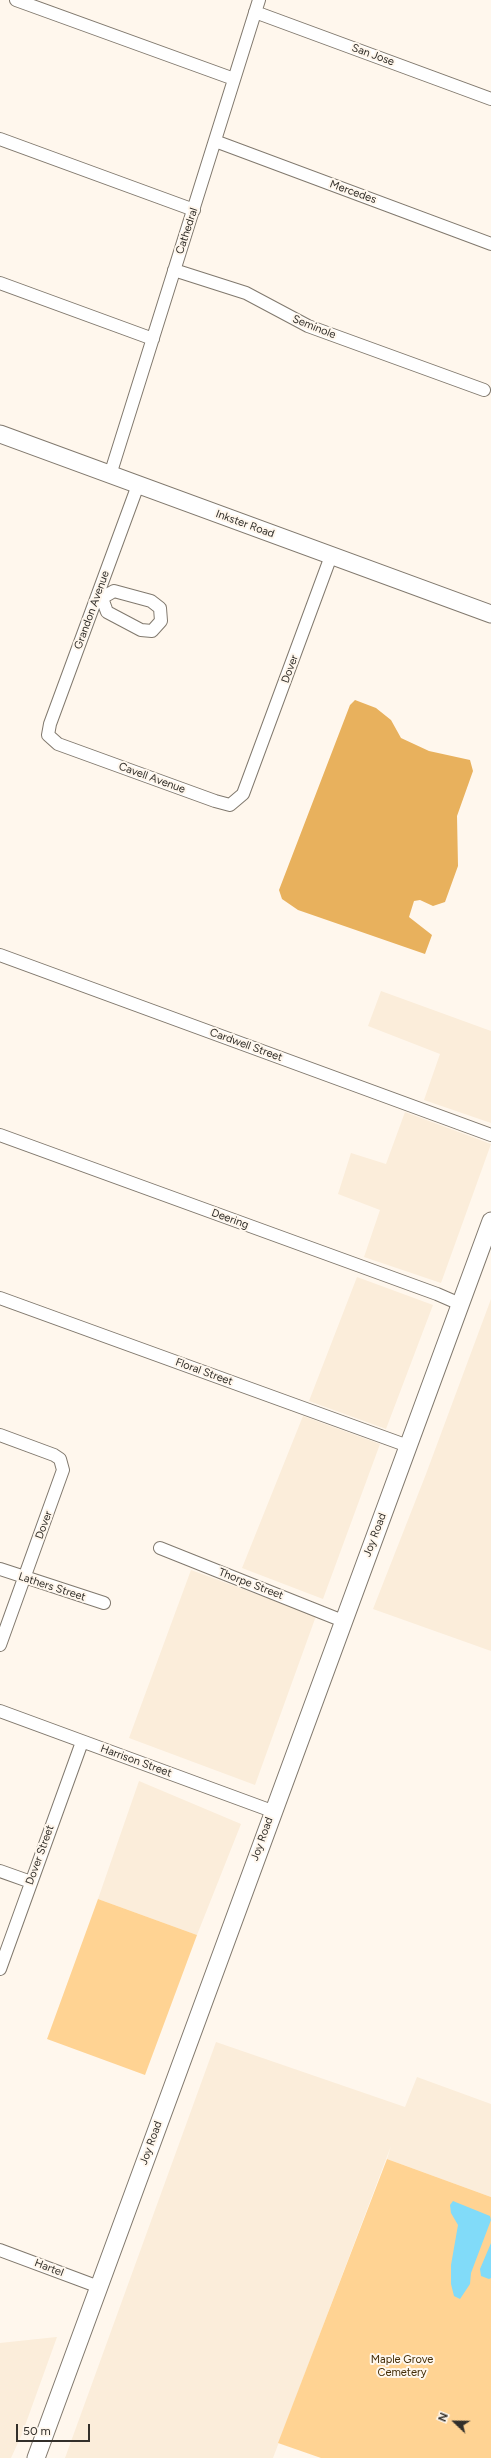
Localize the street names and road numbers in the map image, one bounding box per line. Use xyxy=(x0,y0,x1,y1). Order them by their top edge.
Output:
street label: San Jose xyxy=(350,41,396,69)
street label: Mercedes xyxy=(328,177,378,207)
street label: Cathedral xyxy=(173,206,201,256)
street label: Seminole xyxy=(290,312,338,342)
street label: Inkster Road xyxy=(214,507,276,541)
street label: Grandon Avenue xyxy=(72,569,112,651)
street label: Dover xyxy=(279,653,301,685)
street label: Cavell Avenue xyxy=(117,760,187,796)
street label: Cardwell Street xyxy=(208,1026,284,1064)
street label: Deering xyxy=(210,1206,250,1232)
street label: Floral Street xyxy=(174,1356,234,1388)
street label: Dover xyxy=(33,1509,55,1541)
street label: Joy Road xyxy=(361,1511,389,1559)
street label: Thorpe Street xyxy=(217,1566,285,1602)
street label: Lathers Street xyxy=(17,1570,87,1604)
street label: Harrison Street xyxy=(98,1742,174,1780)
street label: Joy Road xyxy=(248,1815,276,1863)
street label: Dover Street xyxy=(23,1823,57,1887)
street label: Joy Road xyxy=(137,2119,165,2167)
street label: Hartel xyxy=(33,2256,65,2280)

